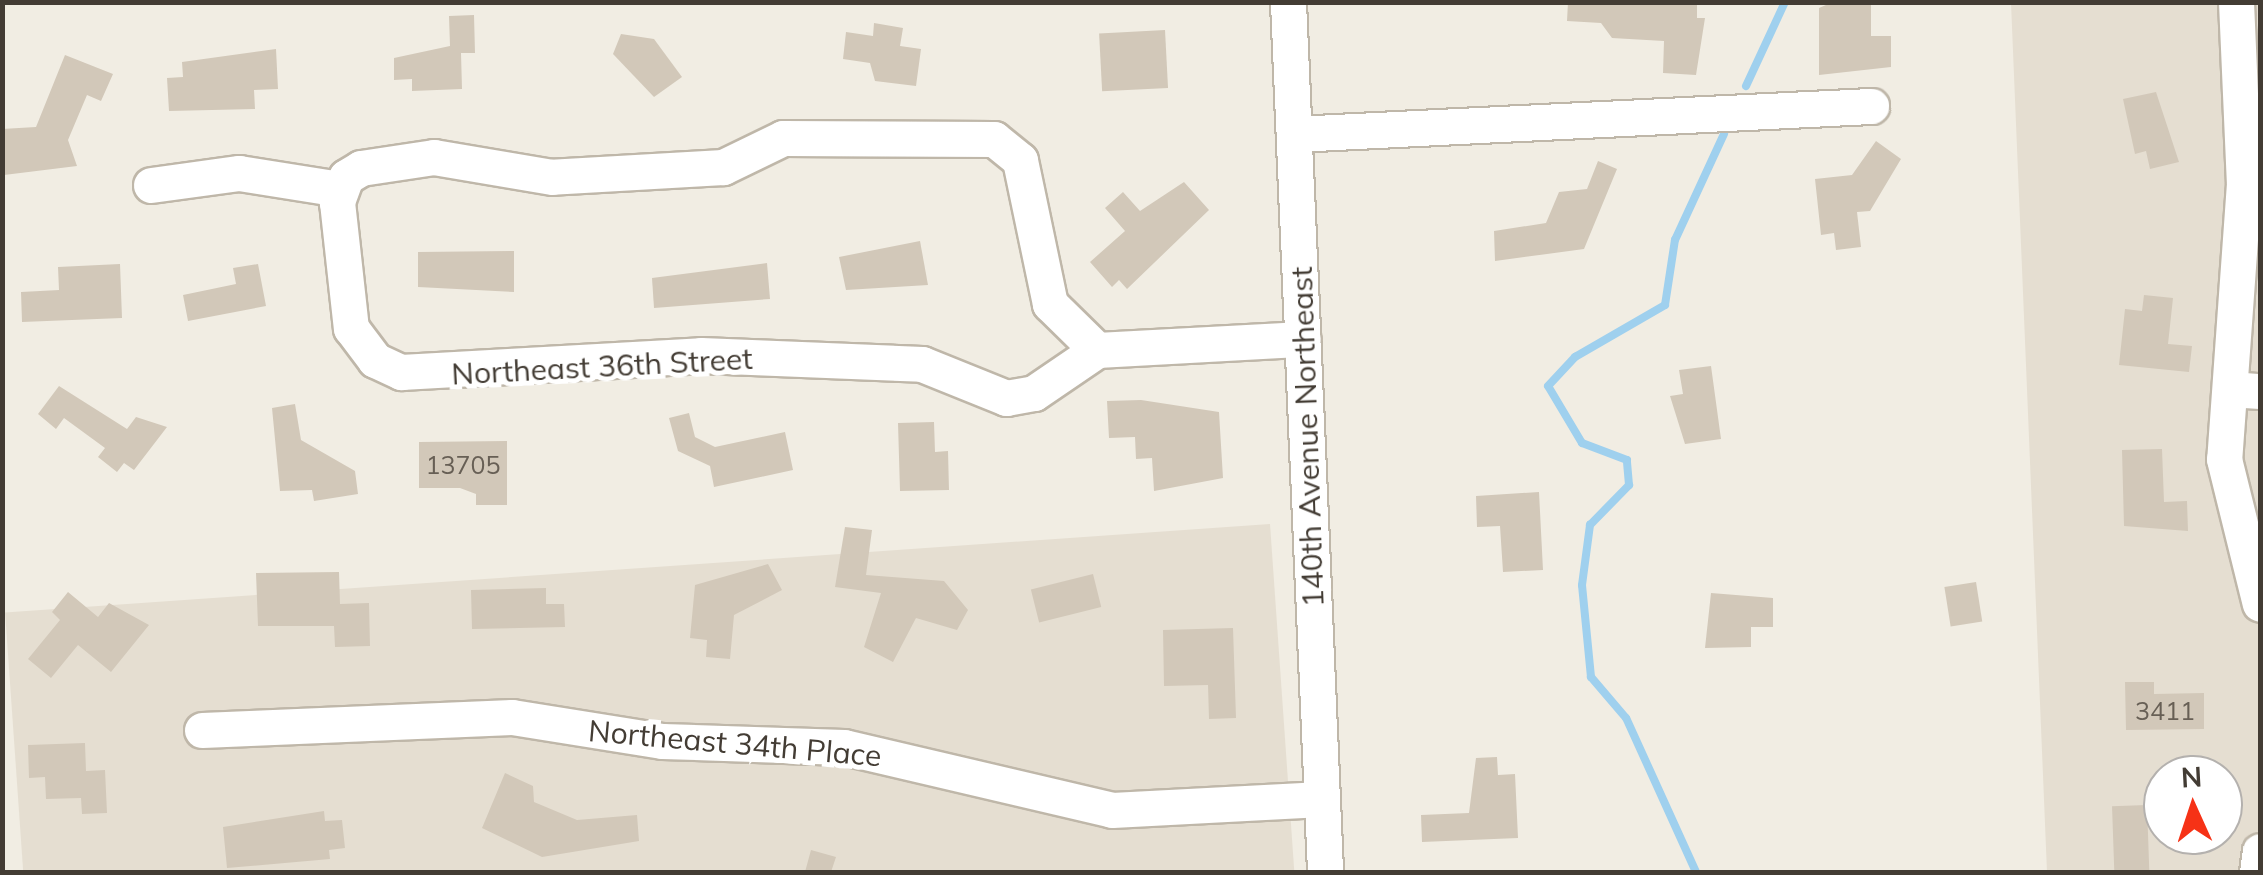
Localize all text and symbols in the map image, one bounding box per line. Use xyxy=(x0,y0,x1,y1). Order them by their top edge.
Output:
street label: 140th Avenue Northeast xyxy=(1283,266,1331,608)
street label: Northeast 36th Street xyxy=(450,340,754,392)
house number: 13705 xyxy=(426,450,500,480)
house number: 3411 xyxy=(2135,696,2195,726)
street label: Northeast 34th Place xyxy=(587,712,883,774)
north arrow xyxy=(2143,755,2243,855)
text: N xyxy=(2180,759,2203,795)

